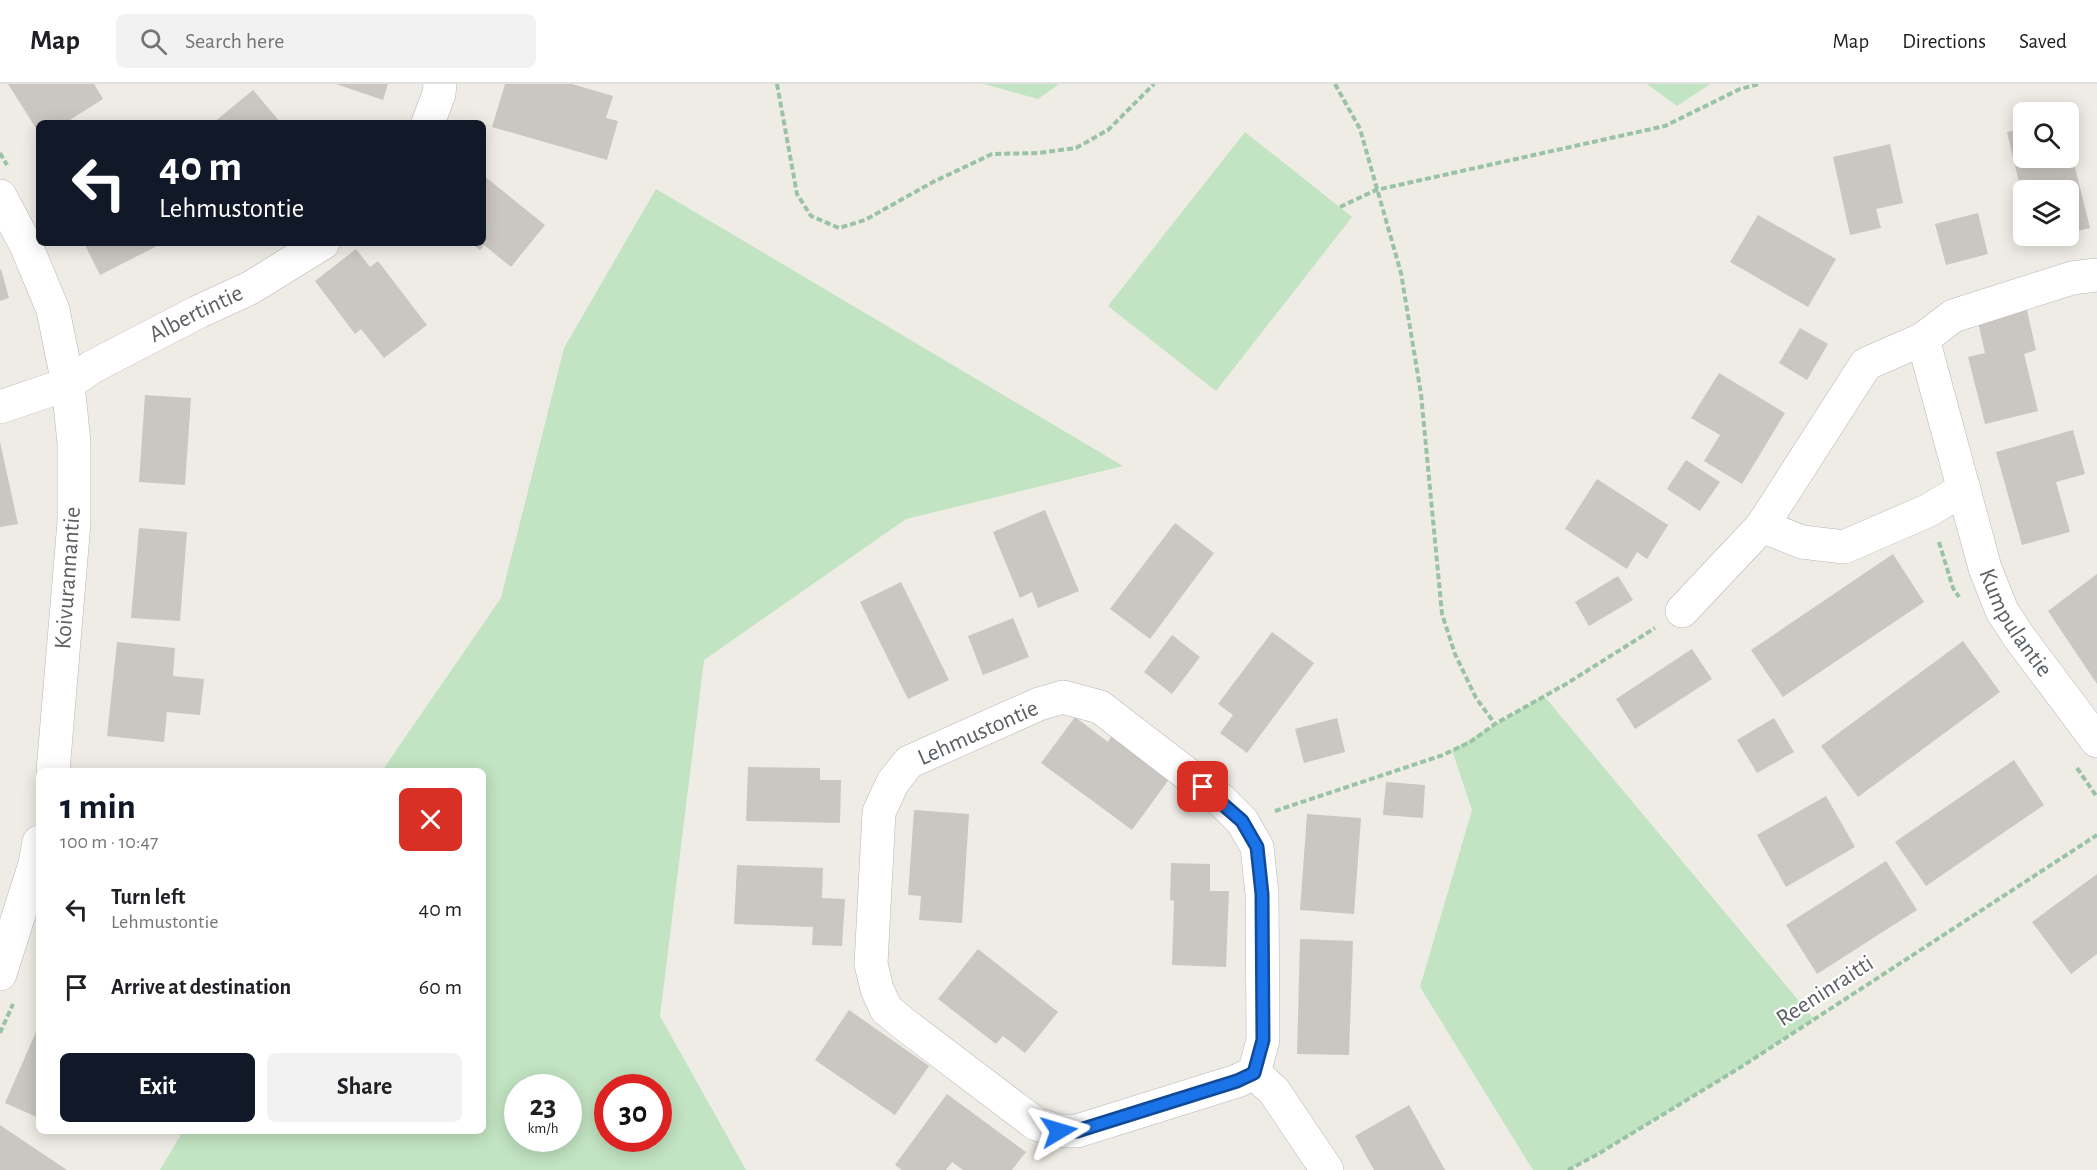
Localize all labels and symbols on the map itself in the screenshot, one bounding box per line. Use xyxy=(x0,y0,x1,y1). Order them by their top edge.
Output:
street label: Albertintie xyxy=(145,281,247,347)
street label: Koivurannantie xyxy=(51,506,85,650)
street label: Kumpulantie xyxy=(1974,565,2057,681)
street label: Lehmustontie xyxy=(914,696,1042,770)
pin xyxy=(1177,761,1228,812)
street label: Reeninraitti xyxy=(1772,951,1878,1031)
speed limit sign: 30 xyxy=(594,1074,672,1152)
position arrow xyxy=(1027,1099,1091,1163)

